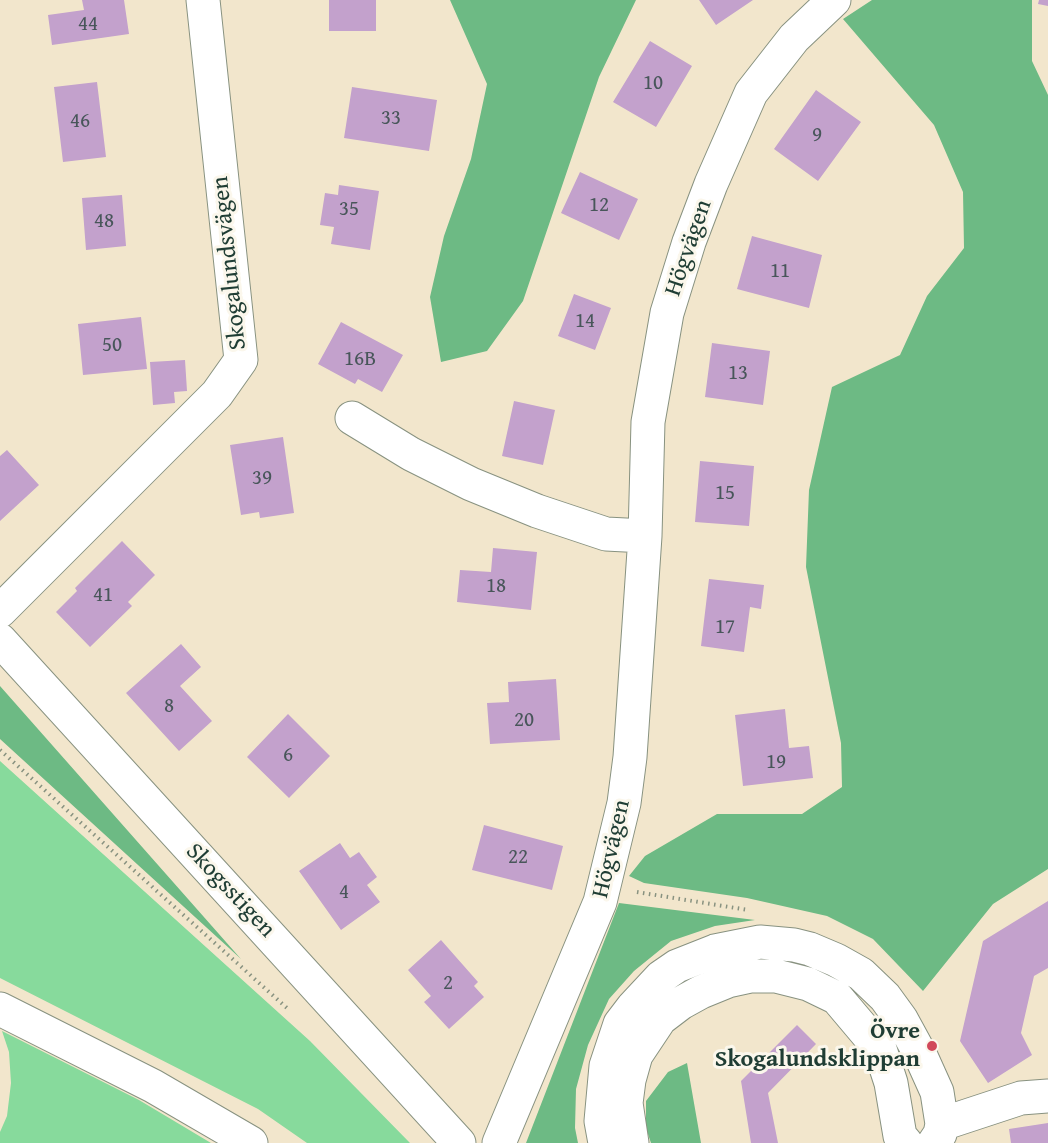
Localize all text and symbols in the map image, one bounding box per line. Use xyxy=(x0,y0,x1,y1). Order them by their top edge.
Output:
house number: 44 xyxy=(78,12,98,38)
house number: 10 xyxy=(643,71,663,97)
house number: 33 xyxy=(381,106,401,132)
house number: 46 xyxy=(70,109,90,135)
house number: 9 xyxy=(812,123,822,149)
street label: Skogalundsvägen xyxy=(207,175,253,351)
house number: 12 xyxy=(589,193,609,219)
street label: Högvägen xyxy=(659,196,719,300)
house number: 35 xyxy=(339,197,359,223)
house number: 48 xyxy=(94,209,114,235)
house number: 11 xyxy=(770,259,790,285)
house number: 14 xyxy=(575,309,595,335)
house number: 50 xyxy=(102,333,122,359)
house number: 16B xyxy=(344,347,376,373)
house number: 13 xyxy=(728,361,748,387)
house number: 39 xyxy=(252,466,272,492)
house number: 15 xyxy=(715,481,735,507)
house number: 18 xyxy=(486,574,506,600)
house number: 41 xyxy=(93,583,113,609)
house number: 17 xyxy=(715,615,735,641)
house number: 8 xyxy=(164,694,174,720)
house number: 20 xyxy=(514,708,534,734)
house number: 6 xyxy=(283,743,293,769)
house number: 19 xyxy=(766,750,786,776)
street label: Högvägen xyxy=(587,797,637,901)
street label: Skogsstigen xyxy=(179,838,281,944)
house number: 22 xyxy=(508,845,528,871)
house number: 4 xyxy=(339,880,349,906)
house number: 2 xyxy=(443,971,453,997)
place label: Övre Skogalundsklippan xyxy=(715,1018,920,1074)
marker: Övre Skogalundsklippan xyxy=(925,1039,939,1053)

